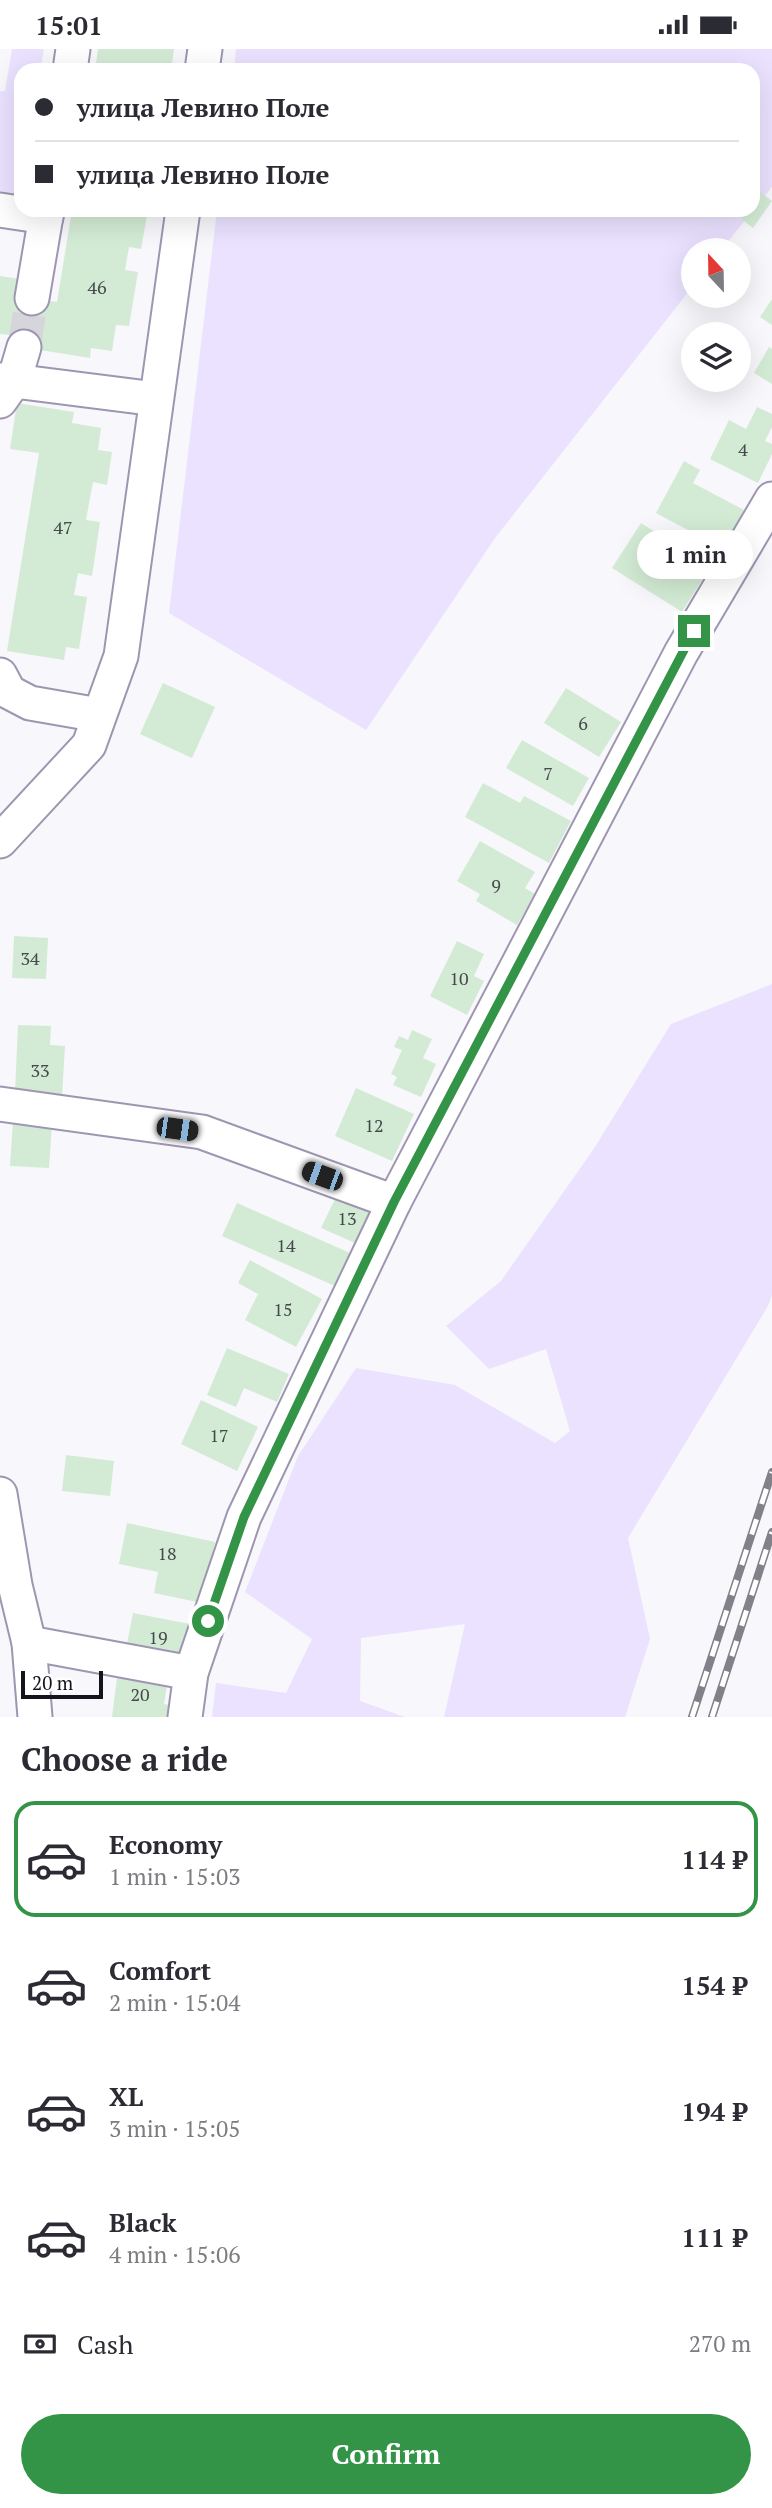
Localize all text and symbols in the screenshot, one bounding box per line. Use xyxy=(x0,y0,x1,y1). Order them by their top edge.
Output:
text: 15:01 xyxy=(35,8,103,42)
text: улица Левино Поле xyxy=(77,90,330,124)
text: улица Левино Поле xyxy=(77,157,330,191)
north arrow xyxy=(681,238,751,308)
map controls xyxy=(681,238,751,392)
house number: 46 xyxy=(87,275,107,299)
button: layers xyxy=(681,322,751,392)
house number: 4 xyxy=(738,437,748,461)
house number: 47 xyxy=(53,515,73,539)
callout: 1 min xyxy=(636,529,752,579)
text: 1 min xyxy=(664,539,726,570)
route end xyxy=(678,615,710,647)
house number: 6 xyxy=(578,711,588,735)
house number: 7 xyxy=(543,761,553,785)
house number: 9 xyxy=(491,873,501,897)
house number: 34 xyxy=(20,946,40,970)
house number: 10 xyxy=(449,966,469,990)
house number: 33 xyxy=(30,1058,50,1082)
house number: 12 xyxy=(364,1113,384,1137)
car xyxy=(155,1116,200,1142)
car xyxy=(299,1159,346,1193)
house number: 13 xyxy=(337,1206,357,1230)
house number: 14 xyxy=(276,1233,296,1257)
house number: 15 xyxy=(273,1297,293,1321)
house number: 17 xyxy=(209,1423,229,1447)
house number: 18 xyxy=(157,1541,177,1565)
route start xyxy=(192,1605,224,1637)
house number: 19 xyxy=(148,1625,168,1649)
scale bar xyxy=(21,1668,103,1700)
text: 20 m xyxy=(32,1670,73,1695)
house number: 20 xyxy=(130,1682,150,1706)
text: Choose a ride xyxy=(21,1738,228,1780)
text: Economy xyxy=(109,1827,222,1861)
icon: car xyxy=(25,1828,88,1891)
text: 114 ₽ xyxy=(681,1842,747,1876)
text: 1 min · 15:03 xyxy=(109,1861,241,1892)
text: Comfort xyxy=(109,1953,211,1987)
icon: car xyxy=(25,1954,88,2017)
text: 154 ₽ xyxy=(681,1968,747,2002)
text: 2 min · 15:04 xyxy=(109,1987,241,2018)
text: XL xyxy=(109,2079,143,2113)
icon: car xyxy=(25,2080,88,2143)
text: 194 ₽ xyxy=(681,2094,747,2128)
text: 3 min · 15:05 xyxy=(109,2113,241,2144)
text: Black xyxy=(109,2205,177,2239)
icon: car xyxy=(25,2206,88,2269)
text: 111 ₽ xyxy=(681,2220,747,2254)
text: 4 min · 15:06 xyxy=(109,2239,241,2270)
icon: cash xyxy=(21,2325,59,2363)
text: Cash xyxy=(77,2327,133,2361)
text: 270 m xyxy=(689,2328,751,2359)
button: Confirm xyxy=(21,2414,751,2494)

